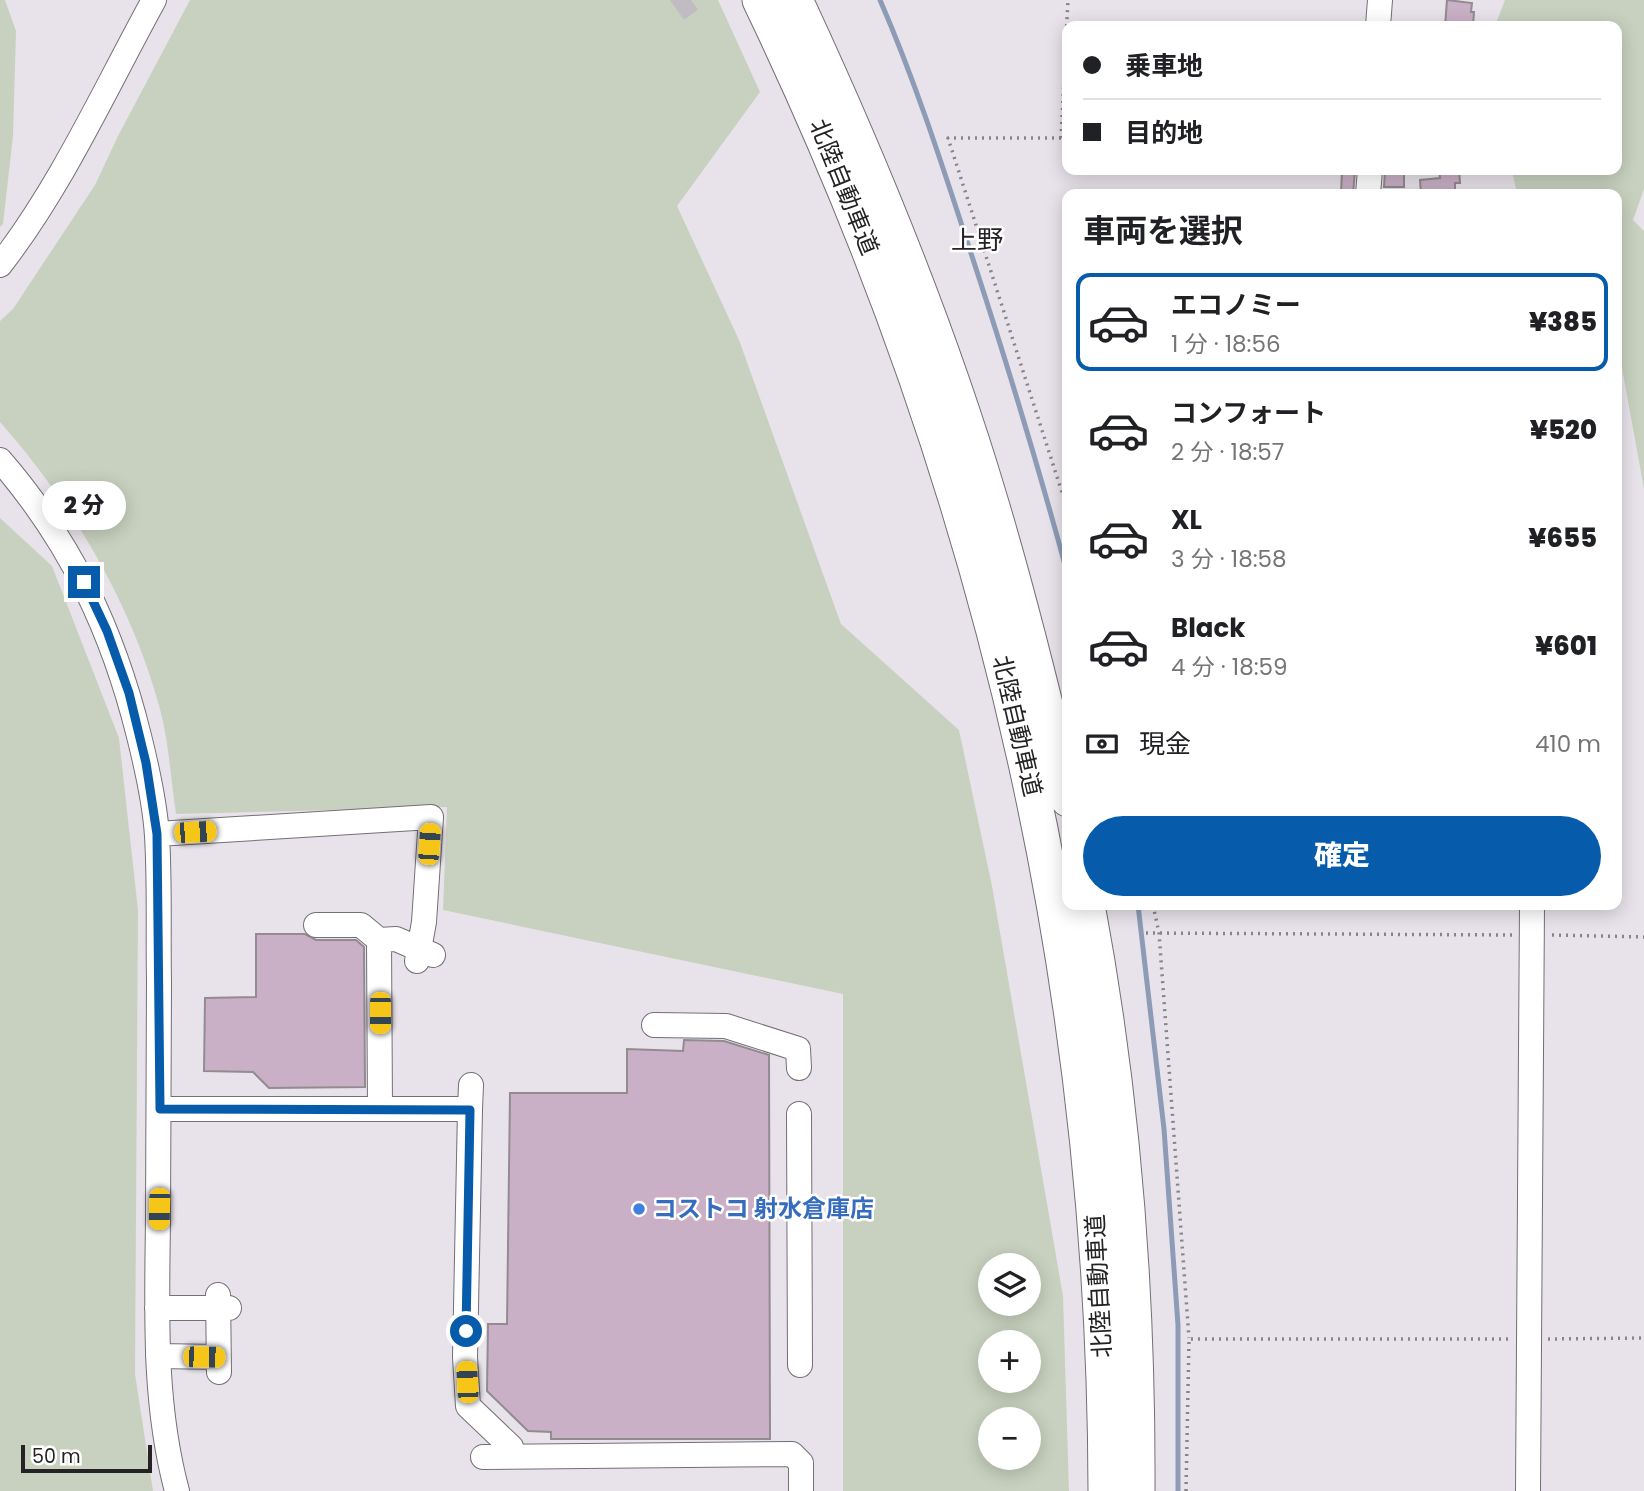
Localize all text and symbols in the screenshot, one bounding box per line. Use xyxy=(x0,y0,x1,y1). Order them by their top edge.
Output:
text: 乗車地 xyxy=(1125,48,1203,84)
street label: 北陸自動車道 xyxy=(802,114,887,260)
text: 目的地 xyxy=(1125,115,1203,151)
text: 車両を選択 xyxy=(1083,208,1243,253)
district label: 上野 xyxy=(951,222,1003,258)
text: エコノミー xyxy=(1171,287,1301,323)
icon: car xyxy=(1087,291,1150,354)
text: ¥385 xyxy=(1529,304,1597,340)
text: 1 分 · 18:56 xyxy=(1171,328,1280,360)
text: コンフォート xyxy=(1171,395,1326,431)
icon: car xyxy=(1087,399,1150,462)
text: ¥520 xyxy=(1530,412,1597,448)
text: 2 分 · 18:57 xyxy=(1171,436,1284,468)
callout: 2 分 xyxy=(42,480,126,530)
text: 2 分 xyxy=(64,489,104,521)
text: XL xyxy=(1171,502,1202,538)
icon: car xyxy=(1087,507,1150,570)
text: ¥655 xyxy=(1528,520,1597,556)
text: 3 分 · 18:58 xyxy=(1171,543,1287,575)
route end xyxy=(68,566,100,598)
text: Black xyxy=(1171,610,1245,646)
icon: car xyxy=(1087,615,1150,678)
text: ¥601 xyxy=(1535,628,1597,664)
text: 4 分 · 18:59 xyxy=(1171,651,1287,683)
street label: 北陸自動車道 xyxy=(985,652,1050,800)
icon: cash xyxy=(1083,725,1121,763)
text: 現金 xyxy=(1139,726,1191,762)
text: 410 m xyxy=(1535,728,1601,760)
button: 確定 xyxy=(1083,816,1601,896)
car xyxy=(174,820,217,844)
car xyxy=(418,822,441,866)
car xyxy=(370,992,391,1034)
car xyxy=(149,1188,170,1230)
place label: コストコ 射水倉庫店 xyxy=(653,1192,874,1225)
marker: コストコ 射水倉庫店 xyxy=(631,1201,647,1217)
street label: 北陸自動車道 xyxy=(1078,1213,1119,1359)
map controls xyxy=(978,1253,1041,1470)
button: layers xyxy=(978,1253,1041,1316)
route start xyxy=(450,1315,482,1347)
button: + xyxy=(978,1330,1041,1393)
car xyxy=(183,1346,226,1368)
car xyxy=(456,1360,479,1404)
button: − xyxy=(978,1407,1041,1470)
scale bar xyxy=(21,1442,152,1474)
text: 50 m xyxy=(32,1443,81,1470)

